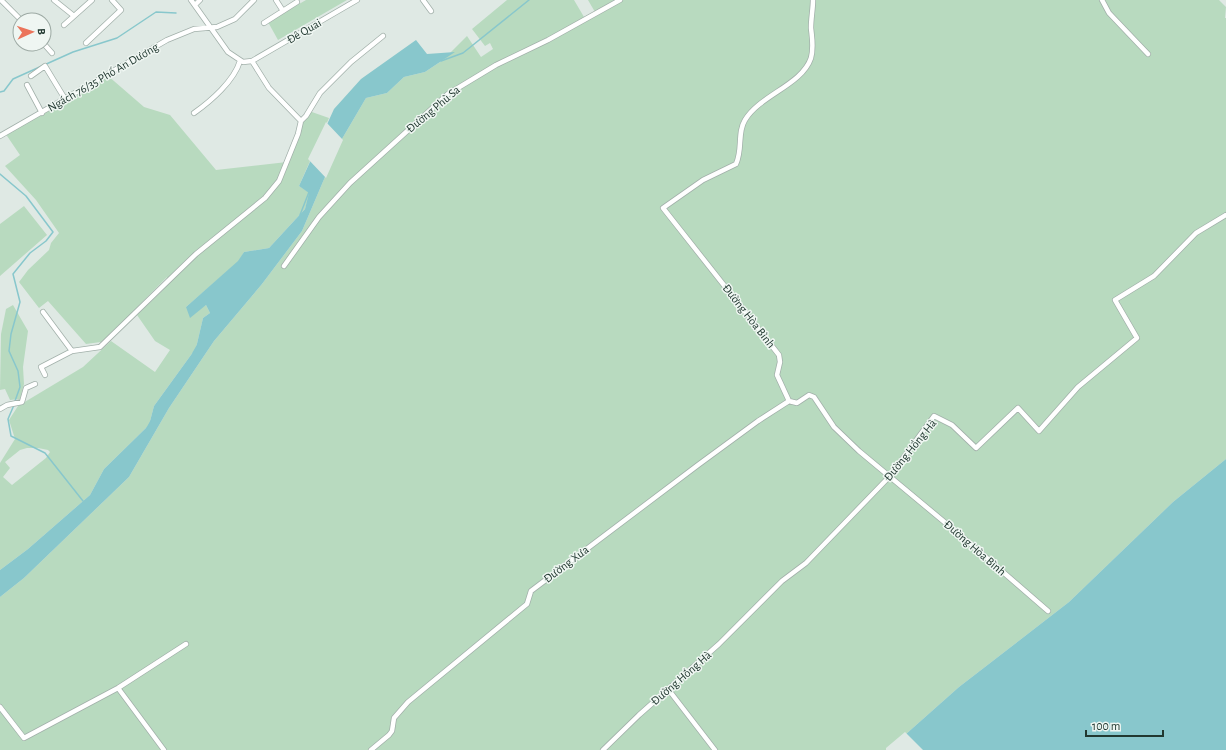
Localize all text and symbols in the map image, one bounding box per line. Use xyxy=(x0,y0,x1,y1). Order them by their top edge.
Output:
north arrow xyxy=(12,12,52,52)
street label: Đê Quai xyxy=(285,16,324,47)
text: B xyxy=(36,28,47,36)
street label: Ngách 76/35 Phố An Dương xyxy=(46,40,161,114)
street label: Đường Phù Sa xyxy=(404,83,462,135)
street label: Đường Hòa Bình xyxy=(720,282,778,350)
street label: Đường Hồng Hà xyxy=(882,416,939,483)
street label: Đường Hòa Bình xyxy=(942,518,1008,578)
street label: Đường Xưa xyxy=(541,543,591,585)
street label: Đường Hồng Hà xyxy=(649,648,714,707)
scale bar xyxy=(1086,712,1163,738)
text: 100 m xyxy=(1092,720,1120,732)

